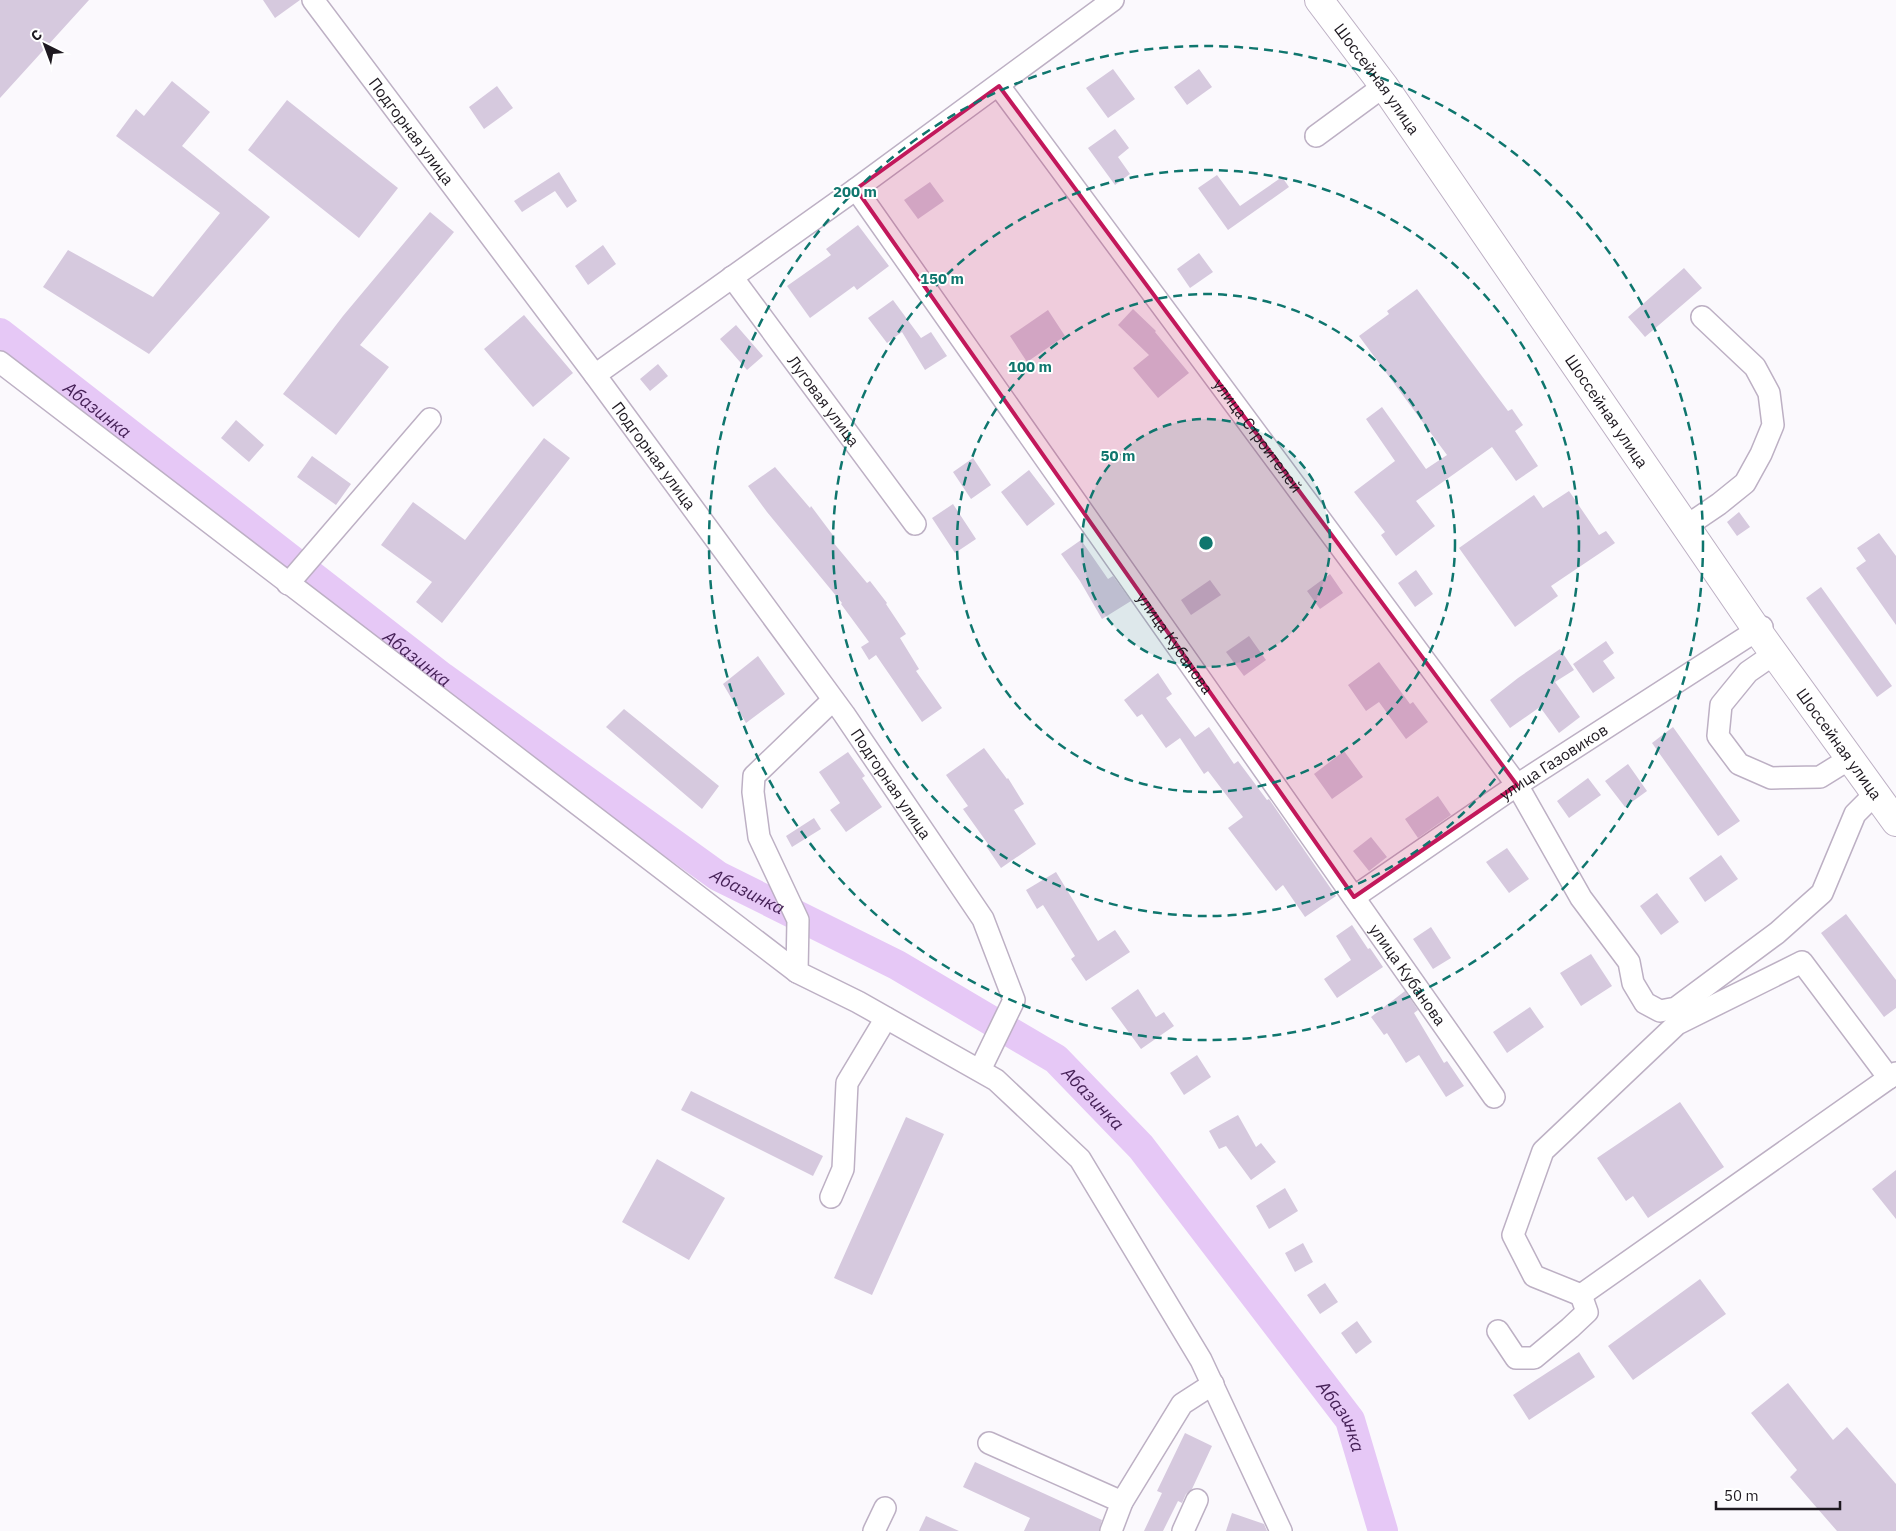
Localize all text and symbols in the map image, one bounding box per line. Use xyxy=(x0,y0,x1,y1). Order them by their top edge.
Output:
street label: Шоссейная улица xyxy=(1330,19,1425,139)
north arrow xyxy=(20,20,70,70)
text: С xyxy=(27,26,46,45)
street label: Подгорная улица xyxy=(365,73,459,189)
text: 200 m xyxy=(833,182,877,201)
text: 150 m xyxy=(920,269,964,288)
street label: Луговая улица xyxy=(783,351,864,451)
street label: Шоссейная улица xyxy=(1561,351,1653,472)
text: 100 m xyxy=(1008,357,1052,376)
water label: Абазинка xyxy=(58,375,136,443)
street label: улица Строителей xyxy=(1209,375,1307,496)
street label: Подгорная улица xyxy=(608,397,701,514)
text: 50 m xyxy=(1101,446,1135,465)
centre of rings xyxy=(1197,534,1215,552)
street label: улица Кубанова xyxy=(1132,588,1218,698)
water label: Абазинка xyxy=(378,624,456,692)
street label: Шоссейная улица xyxy=(1792,684,1887,804)
street label: улица Газовиков xyxy=(1495,719,1611,804)
street label: Подгорная улица xyxy=(847,725,936,843)
water label: Абазинка xyxy=(705,862,789,919)
street label: улица Кубанова xyxy=(1365,920,1451,1030)
water label: Абазинка xyxy=(1057,1060,1130,1135)
water label: Абазинка xyxy=(1312,1375,1370,1455)
scale bar xyxy=(1716,1478,1840,1510)
text: 50 m xyxy=(1724,1486,1759,1505)

